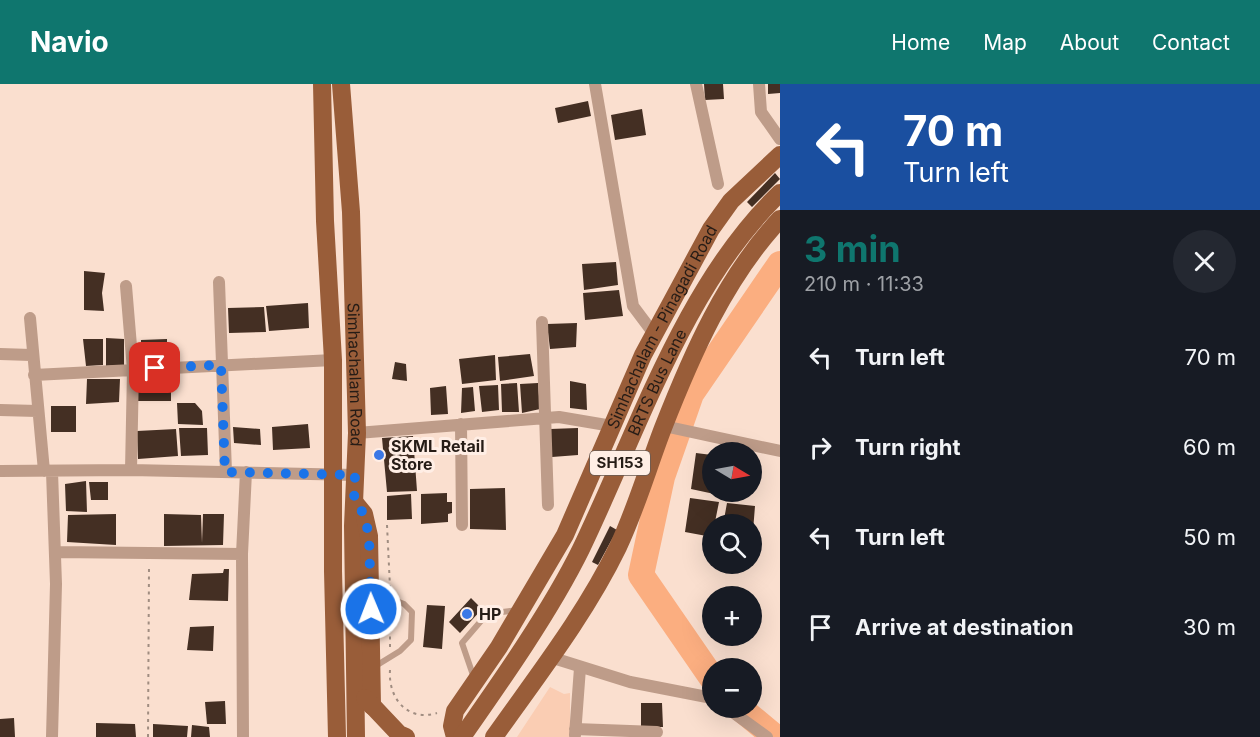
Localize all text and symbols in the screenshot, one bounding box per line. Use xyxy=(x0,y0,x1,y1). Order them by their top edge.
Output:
text: Navio xyxy=(30,25,109,59)
text: Home xyxy=(891,30,950,55)
text: Map xyxy=(983,30,1027,55)
text: About xyxy=(1060,30,1119,55)
text: Contact xyxy=(1152,30,1230,55)
text: 70 m xyxy=(903,105,1003,156)
icon: left xyxy=(804,108,882,186)
text: Turn left xyxy=(903,156,1009,189)
street label: Simhachalam - Pinagadi Road xyxy=(602,222,721,432)
text: 3 min xyxy=(804,227,901,271)
button: close xyxy=(1173,230,1236,293)
text: 210 m · 11:33 xyxy=(804,272,924,296)
street label: Simhachalam Road xyxy=(343,302,367,447)
street label: BRTS Bus Lane xyxy=(623,325,691,439)
icon: left xyxy=(804,341,837,374)
pin xyxy=(129,342,180,393)
text: Turn left xyxy=(855,344,945,370)
text: 70 m xyxy=(1185,344,1236,370)
icon: arrive xyxy=(138,351,171,384)
icon: right xyxy=(804,431,837,464)
text: Turn right xyxy=(855,434,961,460)
text: 60 m xyxy=(1183,434,1236,460)
place label: SKML Retail Store xyxy=(391,436,484,474)
north arrow xyxy=(702,442,762,502)
map controls xyxy=(702,442,762,718)
marker: SKML Retail Store xyxy=(372,448,386,462)
road number: SH153 xyxy=(590,451,650,475)
button: search xyxy=(702,514,762,574)
icon: left xyxy=(804,521,837,554)
text: Turn left xyxy=(855,524,945,550)
text: 50 m xyxy=(1183,524,1236,550)
position arrow xyxy=(339,577,403,641)
button: + xyxy=(702,586,762,646)
place label: HP xyxy=(479,604,501,624)
marker: HP xyxy=(460,607,474,621)
icon: arrive xyxy=(804,611,837,644)
text: Arrive at destination xyxy=(855,614,1074,640)
text: 30 m xyxy=(1183,614,1236,640)
button: − xyxy=(702,658,762,718)

